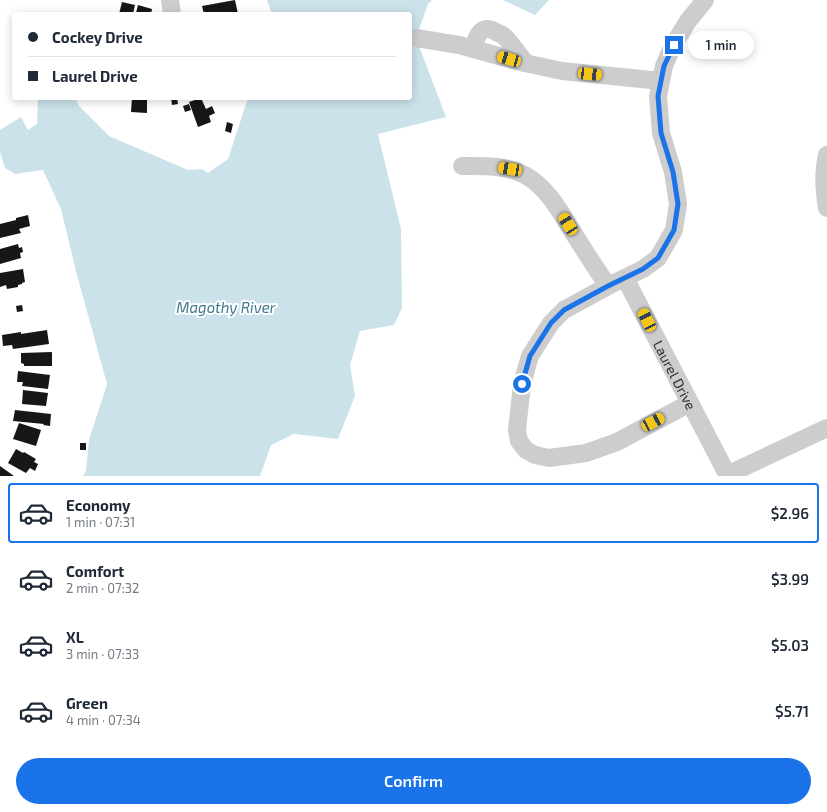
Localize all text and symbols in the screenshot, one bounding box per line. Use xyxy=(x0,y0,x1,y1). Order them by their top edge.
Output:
text: Cockey Drive xyxy=(52,28,143,46)
callout: 1 min xyxy=(688,31,754,59)
route end xyxy=(665,36,683,54)
text: 1 min xyxy=(706,37,736,53)
car xyxy=(496,50,522,68)
text: Laurel Drive xyxy=(52,67,138,85)
car xyxy=(577,67,603,81)
car xyxy=(497,161,523,177)
car xyxy=(556,211,580,237)
water label: Magothy River xyxy=(176,298,277,317)
car xyxy=(636,307,658,333)
street label: Laurel Drive xyxy=(650,337,700,412)
route start xyxy=(513,375,531,393)
car xyxy=(640,411,666,433)
icon: car xyxy=(18,495,54,531)
text: Economy xyxy=(66,496,131,514)
text: $2.96 xyxy=(771,504,809,522)
text: 1 min · 07:31 xyxy=(66,514,135,530)
icon: car xyxy=(18,561,54,597)
text: Comfort xyxy=(66,562,124,580)
text: $3.99 xyxy=(771,570,809,588)
text: 2 min · 07:32 xyxy=(66,580,139,596)
icon: car xyxy=(18,627,54,663)
text: XL xyxy=(66,628,84,646)
text: $5.03 xyxy=(771,636,809,654)
text: 3 min · 07:33 xyxy=(66,646,139,662)
icon: car xyxy=(18,693,54,729)
text: Green xyxy=(66,694,108,712)
text: $5.71 xyxy=(775,702,809,720)
text: 4 min · 07:34 xyxy=(66,712,141,728)
button: Confirm xyxy=(16,758,811,804)

